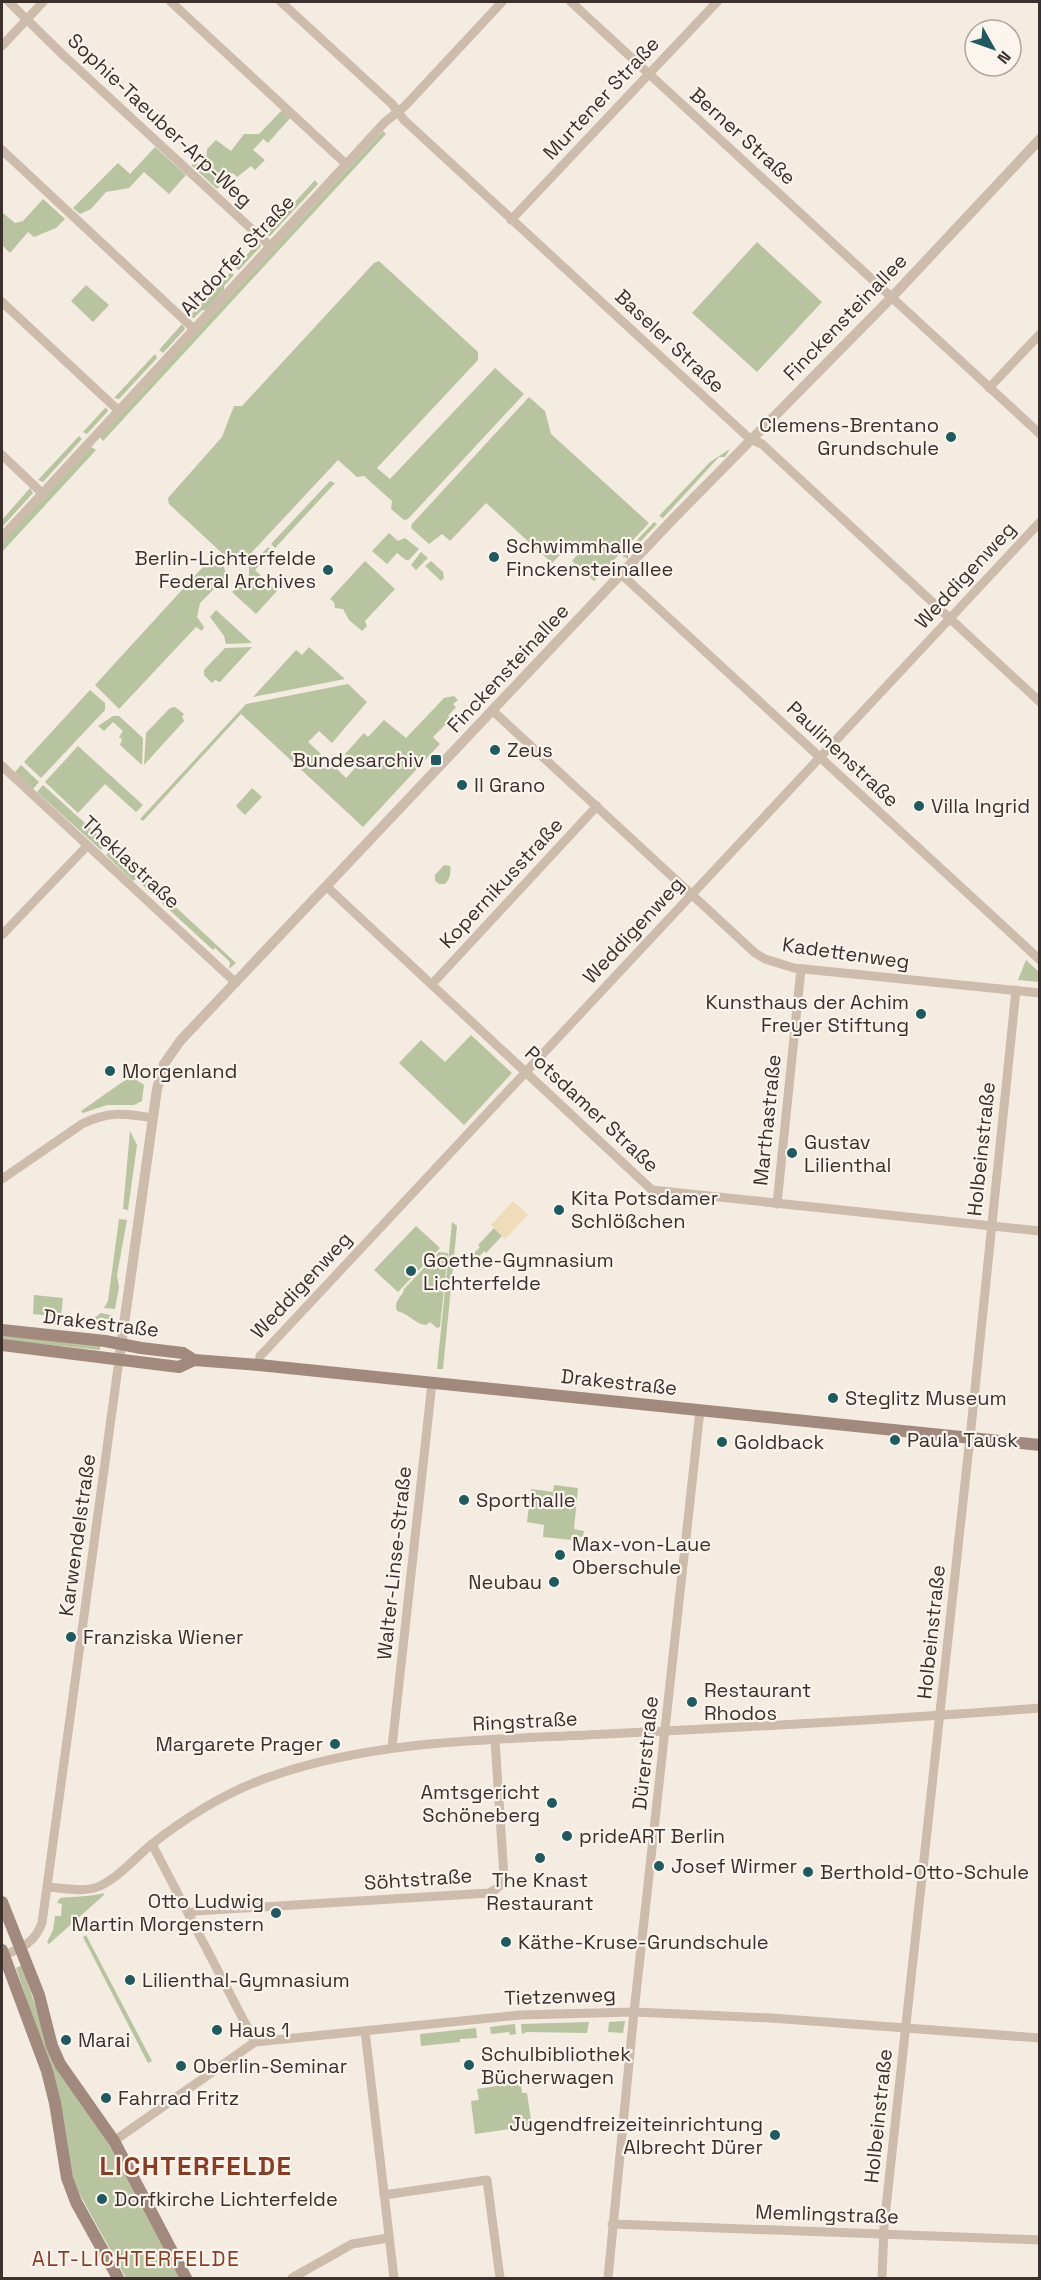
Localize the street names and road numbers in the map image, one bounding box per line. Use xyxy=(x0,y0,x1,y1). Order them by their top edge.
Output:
street label: Sophie-Taeuber-Arp-Weg xyxy=(62,27,258,213)
street label: Murtener Straße xyxy=(537,31,665,165)
street label: Berner Straße xyxy=(685,82,801,190)
street label: Altdorfer Straße xyxy=(174,189,300,321)
street label: Finckensteinallee xyxy=(778,248,912,386)
street label: Baseler Straße xyxy=(610,283,730,399)
street label: Weddigenweg xyxy=(909,516,1021,634)
street label: Finckensteinallee xyxy=(441,598,575,738)
street label: Paulinenstraße xyxy=(781,695,905,813)
street label: Theklastraße xyxy=(76,810,186,914)
street label: Kopernikusstraße xyxy=(434,812,568,954)
street label: Weddigenweg xyxy=(577,871,689,989)
street label: Kadettenweg xyxy=(781,931,911,975)
street label: Potsdamer Straße xyxy=(519,1040,665,1178)
street label: Marthastraße xyxy=(747,1053,787,1187)
street label: Holbeinstraße xyxy=(961,1081,1001,1217)
street label: Weddigenweg xyxy=(245,1226,357,1344)
street label: Drakestraße xyxy=(42,1303,160,1343)
street label: Drakestraße xyxy=(560,1363,678,1401)
street label: Karwendelstraße xyxy=(53,1452,101,1618)
street label: Walter-Linse-Straße xyxy=(371,1465,417,1661)
street label: Holbeinstraße xyxy=(911,1564,951,1700)
street label: Dürerstraße xyxy=(626,1695,664,1811)
street label: Ringstraße xyxy=(472,1705,578,1737)
street label: Söhtstraße xyxy=(363,1862,473,1896)
street label: Tietzenweg xyxy=(504,1981,616,2011)
street label: Holbeinstraße xyxy=(858,2048,898,2184)
street label: Memlingstraße xyxy=(755,2198,899,2230)

